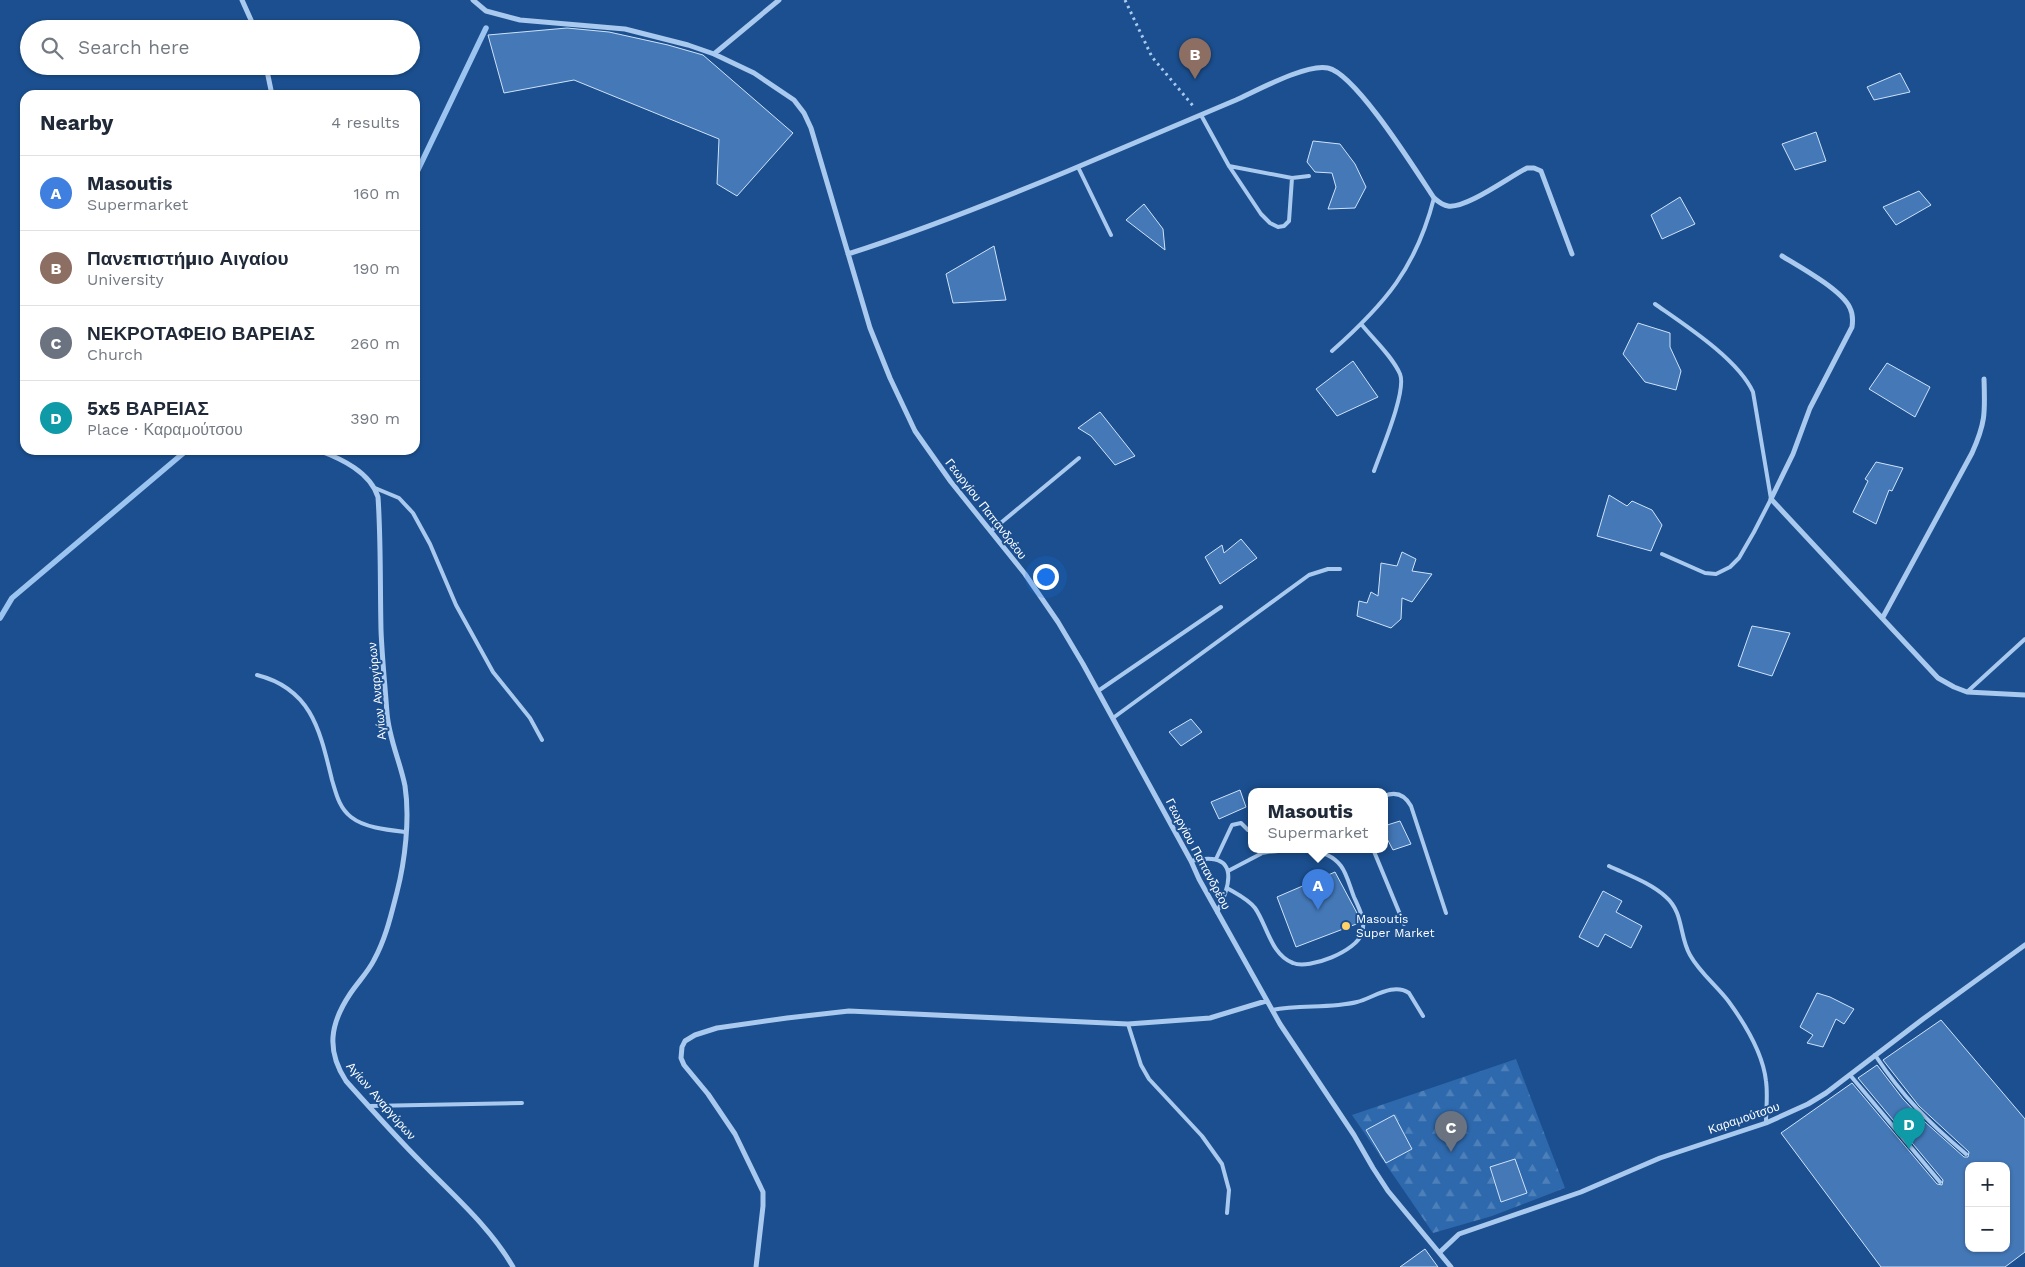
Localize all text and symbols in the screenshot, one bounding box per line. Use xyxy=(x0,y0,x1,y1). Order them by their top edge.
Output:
search box xyxy=(20,20,420,75)
icon: search xyxy=(38,34,66,62)
text: Search here xyxy=(78,36,189,59)
pin: B xyxy=(1179,38,1211,79)
text: Nearby xyxy=(40,110,113,135)
text: 4 results xyxy=(331,113,400,132)
text: Masoutis xyxy=(87,172,172,195)
text: A xyxy=(51,184,61,203)
text: 160 m xyxy=(353,184,400,203)
text: Supermarket xyxy=(87,195,188,214)
text: Πανεπιστήμιο Αιγαίου xyxy=(87,247,289,270)
text: B xyxy=(51,259,61,278)
text: 190 m xyxy=(353,259,400,278)
text: University xyxy=(87,270,164,289)
text: ΝΕΚΡΟΤΑΦΕΙΟ ΒΑΡΕΙΑΣ xyxy=(87,322,315,345)
text: C xyxy=(51,334,61,353)
text: 260 m xyxy=(350,334,400,353)
text: Church xyxy=(87,345,143,364)
text: 5x5 ΒΑΡΕΙΑΣ xyxy=(87,397,209,420)
text: D xyxy=(50,409,62,428)
text: 390 m xyxy=(350,409,400,428)
text: Place · Καραμούτσου xyxy=(87,420,243,439)
street label: Γεωργίου Παπανδρέου xyxy=(942,456,1030,562)
your location xyxy=(1033,564,1059,590)
street label: Αγίων Αναργύρων xyxy=(365,641,389,741)
popup xyxy=(1248,788,1388,853)
street label: Γεωργίου Παπανδρέου xyxy=(1163,796,1233,912)
text: Masoutis xyxy=(1267,800,1353,823)
text: Supermarket xyxy=(1267,823,1369,842)
pin: A xyxy=(1302,869,1334,910)
place label: Masoutis Super Market xyxy=(1356,912,1434,940)
marker: Masoutis Super Market xyxy=(1340,920,1352,932)
street label: Αγίων Αναργύρων xyxy=(343,1059,419,1143)
street label: Καραμούτσου xyxy=(1707,1099,1781,1137)
pin: D xyxy=(1893,1108,1925,1149)
pin: C xyxy=(1435,1111,1467,1152)
map controls xyxy=(1965,1162,2010,1252)
button: + xyxy=(1965,1162,2010,1207)
button: − xyxy=(1965,1207,2010,1252)

